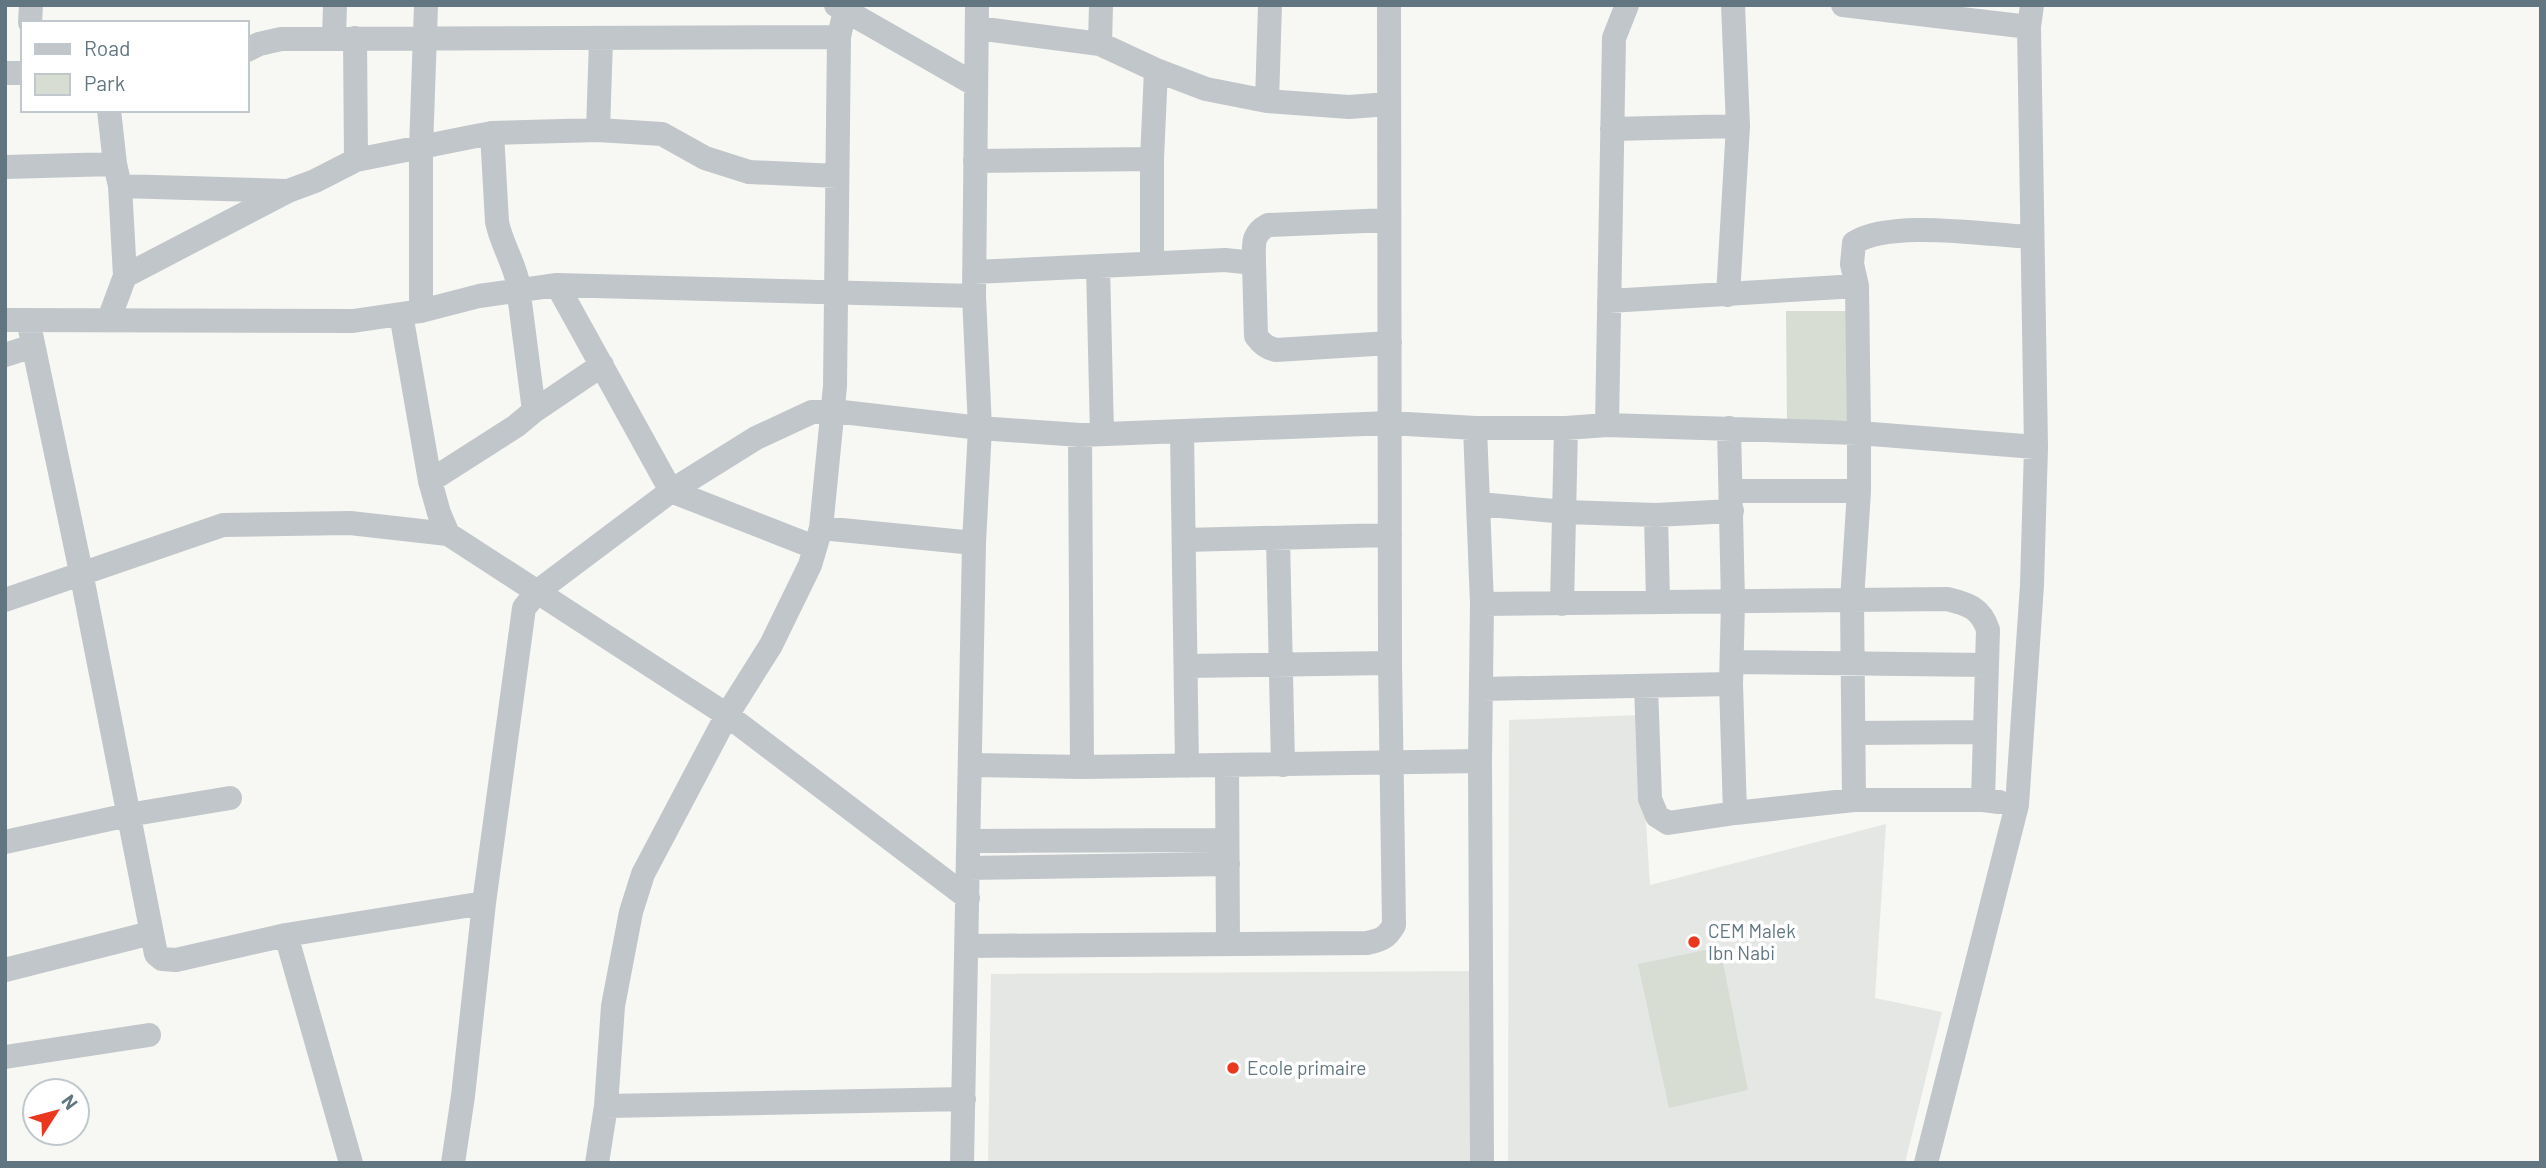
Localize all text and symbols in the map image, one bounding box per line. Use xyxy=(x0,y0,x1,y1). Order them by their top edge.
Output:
legend xyxy=(21,21,248,112)
text: Road xyxy=(84,35,130,60)
text: Park xyxy=(84,70,125,95)
place label: CEM Malek Ibn Nabi xyxy=(1708,919,1796,964)
marker: CEM Malek Ibn Nabi xyxy=(1686,934,1702,950)
place label: Ecole primaire xyxy=(1247,1056,1366,1079)
marker: Ecole primaire xyxy=(1225,1060,1241,1076)
north arrow xyxy=(21,1077,91,1147)
text: N xyxy=(57,1090,83,1114)

